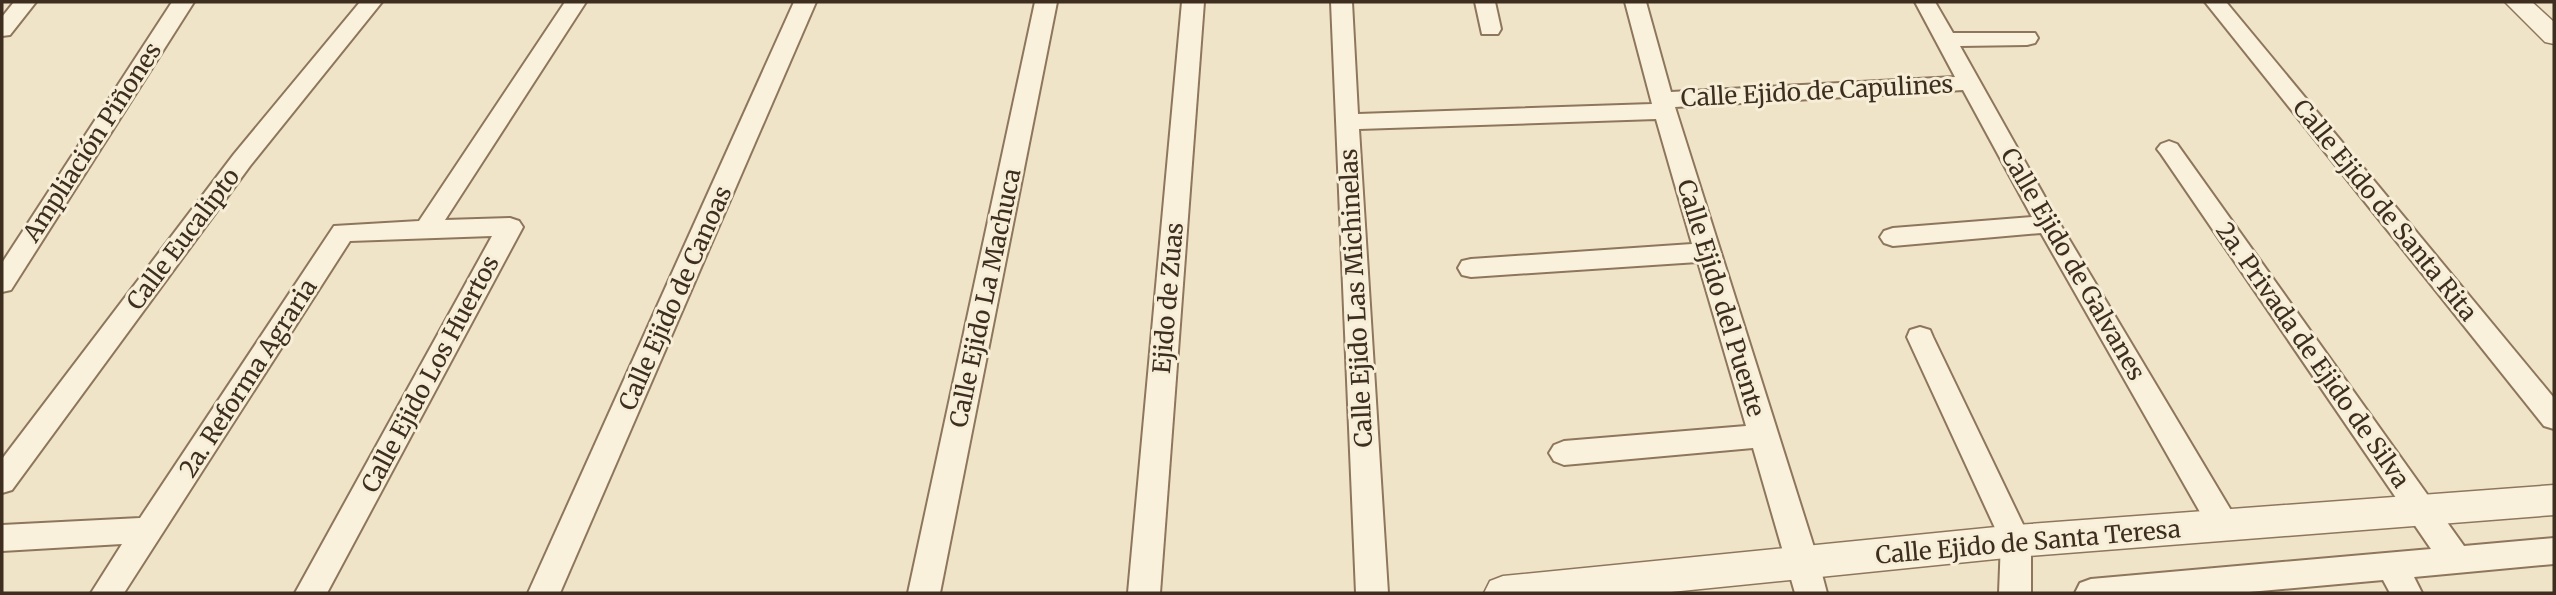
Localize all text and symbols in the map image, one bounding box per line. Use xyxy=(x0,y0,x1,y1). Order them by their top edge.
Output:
street label: Ampliación Piñones xyxy=(15,36,168,248)
street label: Calle Ejido de Capulines xyxy=(1680,68,1954,114)
street label: Calle Ejido de Santa Rita xyxy=(2286,93,2484,327)
street label: Calle Ejido de Galvanes xyxy=(1994,142,2152,386)
street label: Calle Ejido Las Michinelas xyxy=(1333,148,1379,448)
street label: Calle Eucalipto xyxy=(120,162,246,316)
street label: Calle Ejido La Machuca xyxy=(942,166,1028,430)
street label: Calle Ejido del Puente xyxy=(1670,176,1772,420)
street label: Calle Ejido de Canoas xyxy=(612,181,738,415)
street label: 2a. Privada de Ejido de Silva xyxy=(2209,216,2417,494)
street label: Ejido de Zuas xyxy=(1146,221,1190,375)
street label: Calle Ejido Los Huertos xyxy=(354,250,506,498)
street label: 2a. Reforma Agraria xyxy=(172,273,324,483)
street label: Calle Ejido de Santa Teresa xyxy=(1874,513,2182,571)

